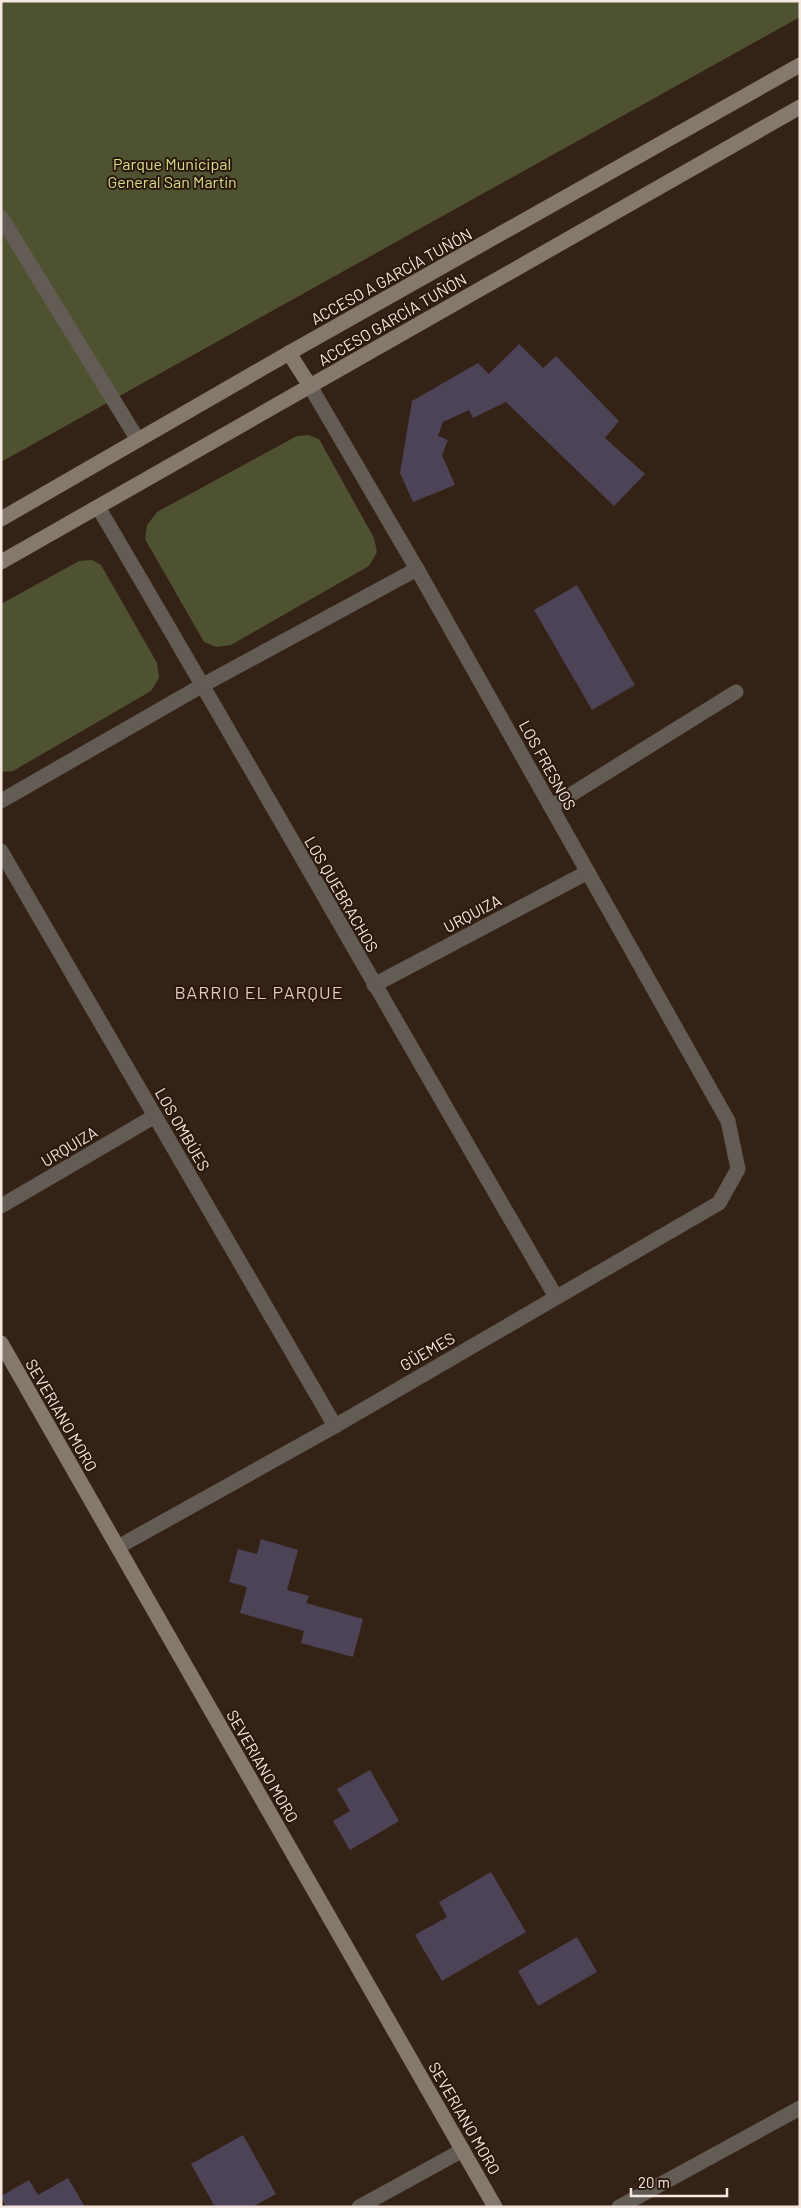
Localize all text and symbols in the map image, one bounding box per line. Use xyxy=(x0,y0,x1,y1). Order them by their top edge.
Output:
park label: Parque Municipal General San Martín xyxy=(107,154,237,191)
street label: ACCESO A GARCÍA TUÑÓN xyxy=(307,224,475,328)
street label: ACCESO GARCÍA TUÑÓN xyxy=(314,269,470,369)
street label: LOS FRESNOS xyxy=(516,717,580,813)
street label: LOS QUEBRACHOS xyxy=(301,833,383,955)
street label: URQUIZA xyxy=(440,890,504,936)
district label: BARRIO EL PARQUE xyxy=(174,981,344,1003)
street label: LOS OMBÚES xyxy=(152,1084,214,1174)
street label: URQUIZA xyxy=(37,1122,101,1170)
street label: GÜEMES xyxy=(396,1328,458,1374)
street label: SEVERIANO MORO xyxy=(22,1355,102,1475)
street label: SEVERIANO MORO xyxy=(223,1706,303,1826)
street label: SEVERIANO MORO xyxy=(425,2058,505,2178)
scale bar xyxy=(631,2166,727,2198)
text: 20 m xyxy=(638,2173,670,2191)

